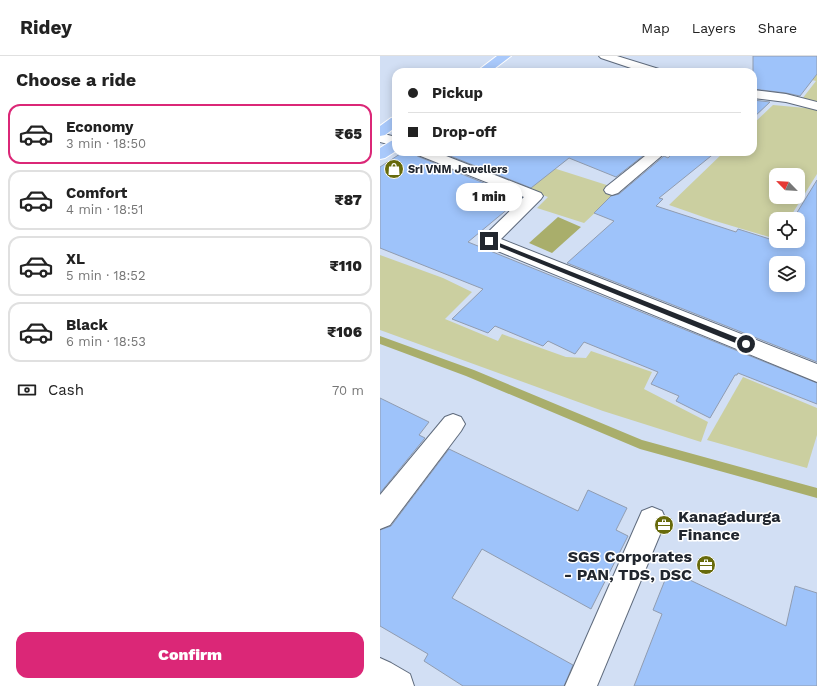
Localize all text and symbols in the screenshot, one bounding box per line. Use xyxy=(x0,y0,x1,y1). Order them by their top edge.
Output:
text: Ridey xyxy=(20,16,72,39)
text: Map xyxy=(641,20,670,36)
text: Layers xyxy=(692,20,736,36)
text: Share xyxy=(758,20,797,36)
text: Choose a ride xyxy=(16,69,136,90)
text: Pickup xyxy=(432,84,483,102)
icon: car xyxy=(18,116,54,152)
text: Economy xyxy=(66,118,133,136)
text: Drop-off xyxy=(432,123,497,141)
text: ₹65 xyxy=(335,125,362,143)
text: 3 min · 18:50 xyxy=(66,136,146,151)
shop icon: Sri VNM Jewellers xyxy=(383,158,405,180)
place label: Sri VNM Jewellers xyxy=(408,163,508,176)
north arrow xyxy=(769,168,805,204)
map controls xyxy=(769,168,805,292)
icon: car xyxy=(18,182,54,218)
callout: 1 min xyxy=(456,183,522,211)
text: Comfort xyxy=(66,184,127,202)
text: 1 min xyxy=(472,189,506,204)
text: ₹87 xyxy=(334,191,362,209)
text: 4 min · 18:51 xyxy=(66,202,143,217)
button: locate xyxy=(769,212,805,248)
route end xyxy=(480,232,498,250)
icon: car xyxy=(18,248,54,284)
text: XL xyxy=(66,250,85,268)
button: layers xyxy=(769,256,805,292)
text: ₹110 xyxy=(330,257,362,275)
text: 5 min · 18:52 xyxy=(66,268,146,283)
icon: car xyxy=(18,314,54,350)
text: Black xyxy=(66,316,108,334)
text: ₹106 xyxy=(327,323,362,341)
text: 6 min · 18:53 xyxy=(66,334,146,349)
route start xyxy=(737,335,755,353)
icon: cash xyxy=(16,379,38,401)
text: Cash xyxy=(48,381,84,399)
text: 70 m xyxy=(332,383,364,398)
place label: Kanagadurga Finance xyxy=(678,507,781,544)
office icon: Kanagadurga Finance xyxy=(653,514,675,536)
place label: SGS Corporates - PAN, TDS, DSC xyxy=(564,547,692,584)
office icon: SGS Corporates - PAN, TDS, DSC xyxy=(695,554,717,576)
button: Confirm xyxy=(16,632,364,678)

